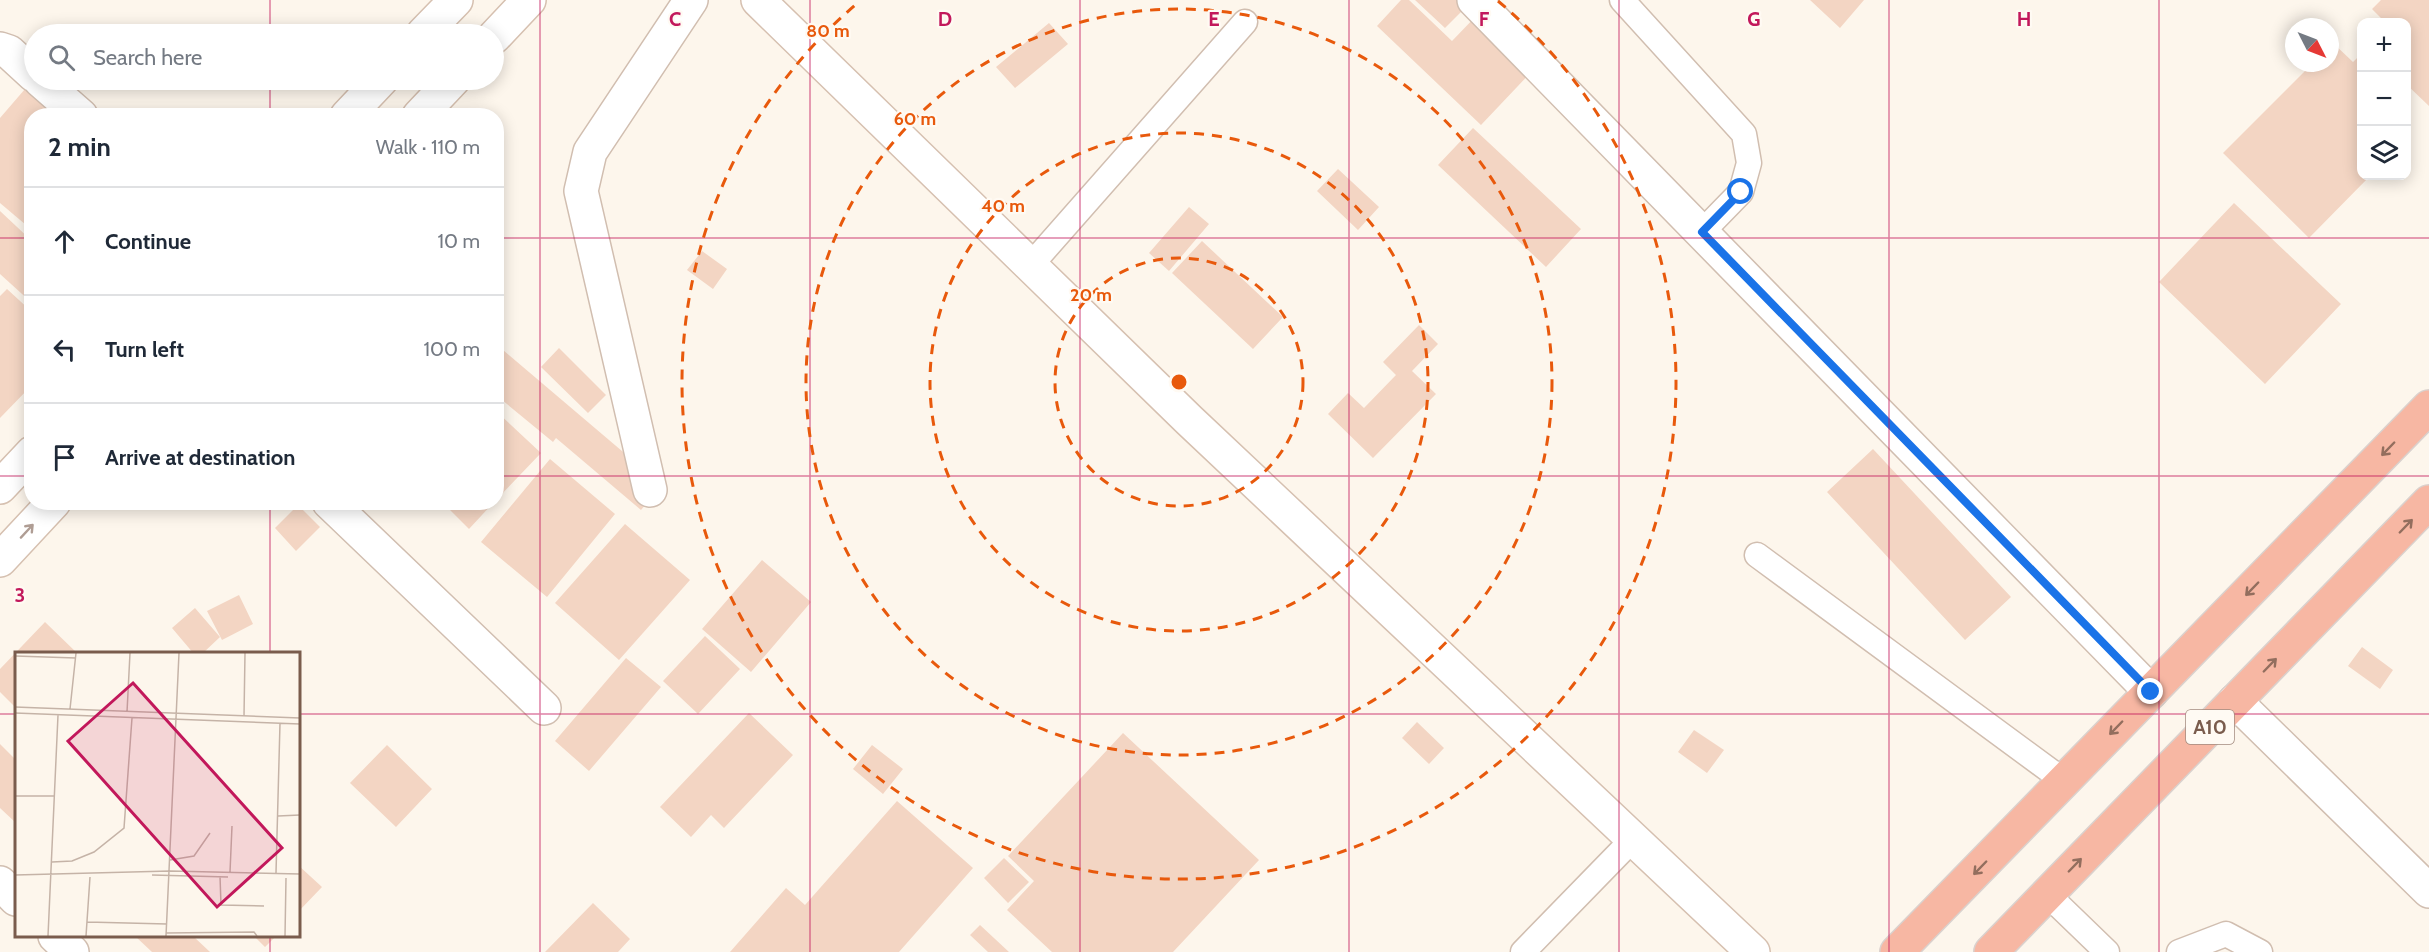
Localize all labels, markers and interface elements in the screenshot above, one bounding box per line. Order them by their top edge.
text: C [669,7,681,31]
text: D [938,7,952,31]
text: E [1208,7,1220,31]
text: F [1479,7,1490,31]
text: G [1747,7,1761,31]
text: H [2017,7,2031,31]
north arrow [2285,18,2339,72]
map controls [2357,18,2411,180]
button: + [2357,18,2411,72]
text: 80 m [806,20,850,42]
search box [24,24,504,90]
icon: search [45,41,78,74]
text: Search here [93,44,202,71]
button: − [2357,72,2411,126]
text: 60 m [894,108,936,130]
button: layers [2357,126,2411,180]
text: 2 min [48,131,111,163]
text: Walk · 110 m [376,135,480,159]
route start [1727,178,1753,204]
text: 40 m [981,195,1025,217]
icon: ahead [48,225,81,258]
text: Continue [105,228,191,255]
text: 10 m [437,229,480,253]
text: 20 m [1070,284,1112,306]
icon: left [48,333,81,366]
text: Turn left [105,336,184,363]
text: 100 m [424,337,480,361]
centre of rings [1169,372,1189,392]
icon: arrive [48,441,81,474]
one-way arrow [2381,442,2395,457]
text: Arrive at destination [105,444,295,471]
one-way arrow [2399,518,2413,533]
one-way arrow [20,524,34,539]
one-way arrow [2245,581,2259,596]
text: 3 [15,583,25,607]
inset map [15,652,300,937]
one-way arrow [2263,658,2278,673]
route end [2137,678,2163,704]
road number: A10 [2186,710,2234,744]
one-way arrow [2109,721,2123,736]
one-way arrow [2068,857,2083,872]
one-way arrow [1972,860,1987,875]

